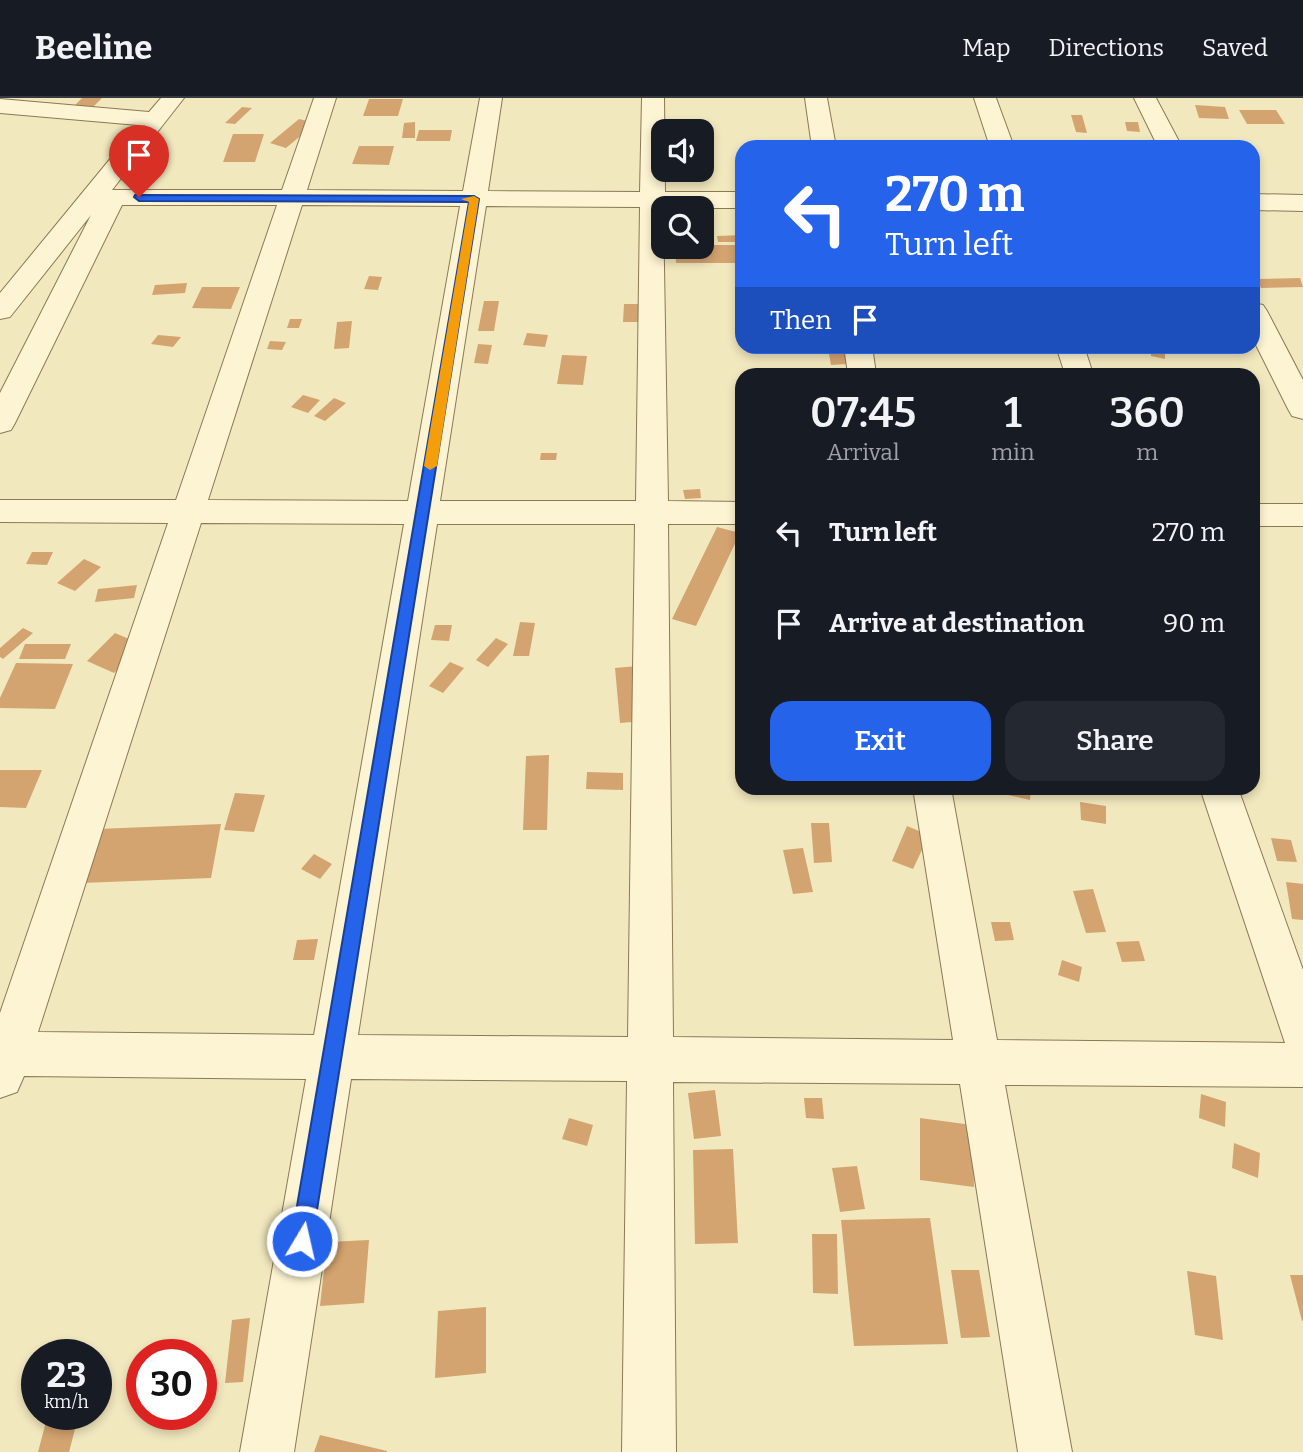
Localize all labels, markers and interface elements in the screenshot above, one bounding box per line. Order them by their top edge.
text: Beeline [35,28,152,68]
text: Map [962,34,1011,62]
text: Directions [1049,34,1164,62]
text: Saved [1202,34,1268,62]
map controls [651,119,714,259]
button: sound [651,119,714,182]
pin [109,125,169,197]
icon: arrive [120,136,158,174]
text: 270 m [885,165,1025,224]
icon: left [770,168,861,259]
button: search [651,196,714,259]
text: Turn left [885,225,1013,263]
icon: arrive [846,301,884,339]
text: Then [770,305,832,336]
text: 07:45 [810,388,916,438]
text: 1 [1004,388,1022,438]
text: 360 [1109,388,1185,438]
text: Arrival [827,438,900,466]
text: min [991,438,1035,466]
text: m [1136,438,1158,466]
icon: left [770,514,808,552]
text: Turn left [829,517,937,548]
text: 270 m [1152,517,1225,548]
icon: arrive [770,605,808,643]
text: Arrive at destination [829,608,1084,639]
text: 90 m [1163,608,1225,639]
button: Exit [770,701,991,781]
button: Share [1005,701,1225,781]
position arrow [265,1204,339,1278]
speed limit sign: 30 [126,1339,217,1430]
text: 23 [47,1354,86,1396]
text: km/h [44,1391,89,1413]

